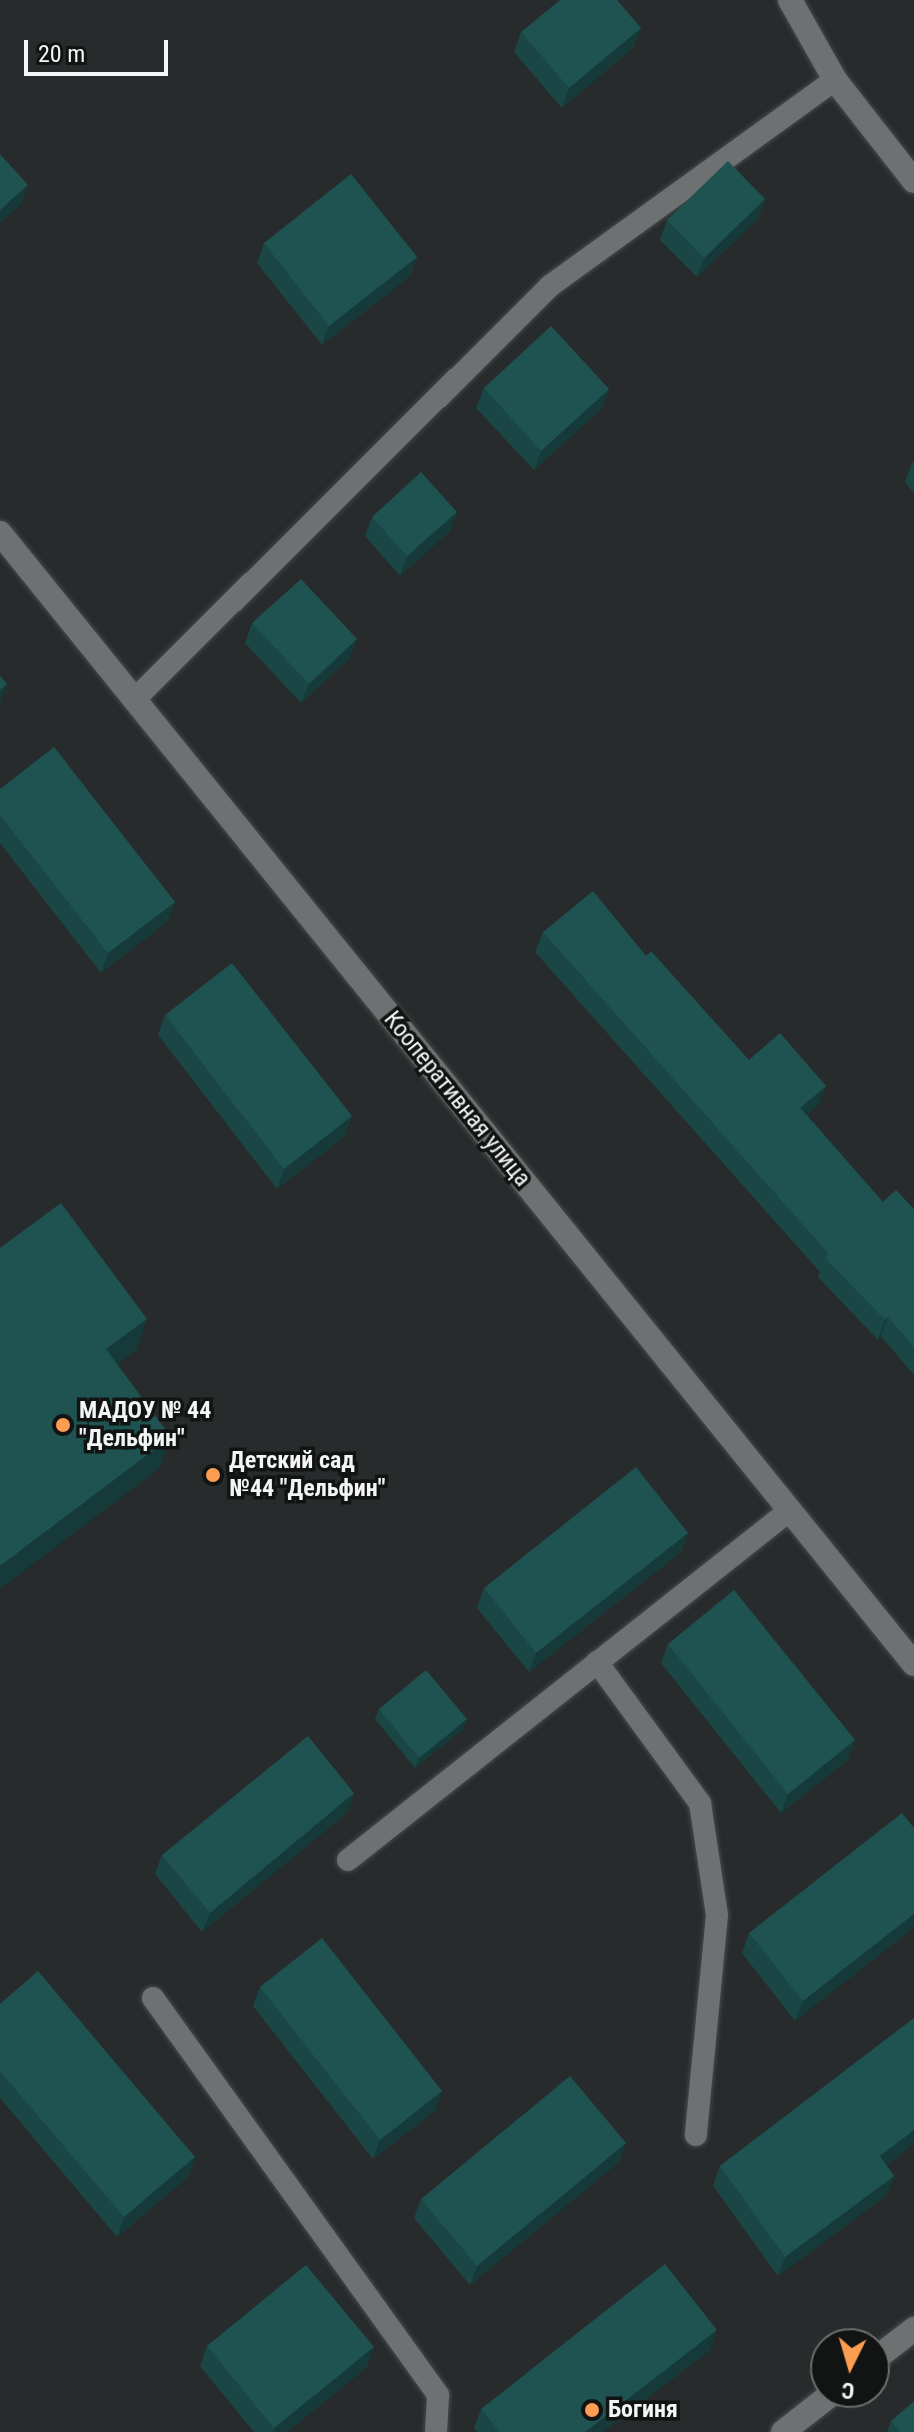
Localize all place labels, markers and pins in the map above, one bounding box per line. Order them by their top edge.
place label: МАДОУ № 44 "Дельфин" [79,1397,211,1453]
marker: МАДОУ № 44 "Дельфин" [54,1416,72,1434]
place label: Детский сад №44 "Дельфин" [229,1447,385,1503]
marker: Детский сад №44 "Дельфин" [204,1466,222,1484]
place label: Богиня [608,2396,678,2424]
marker: Богиня [583,2401,601,2419]

